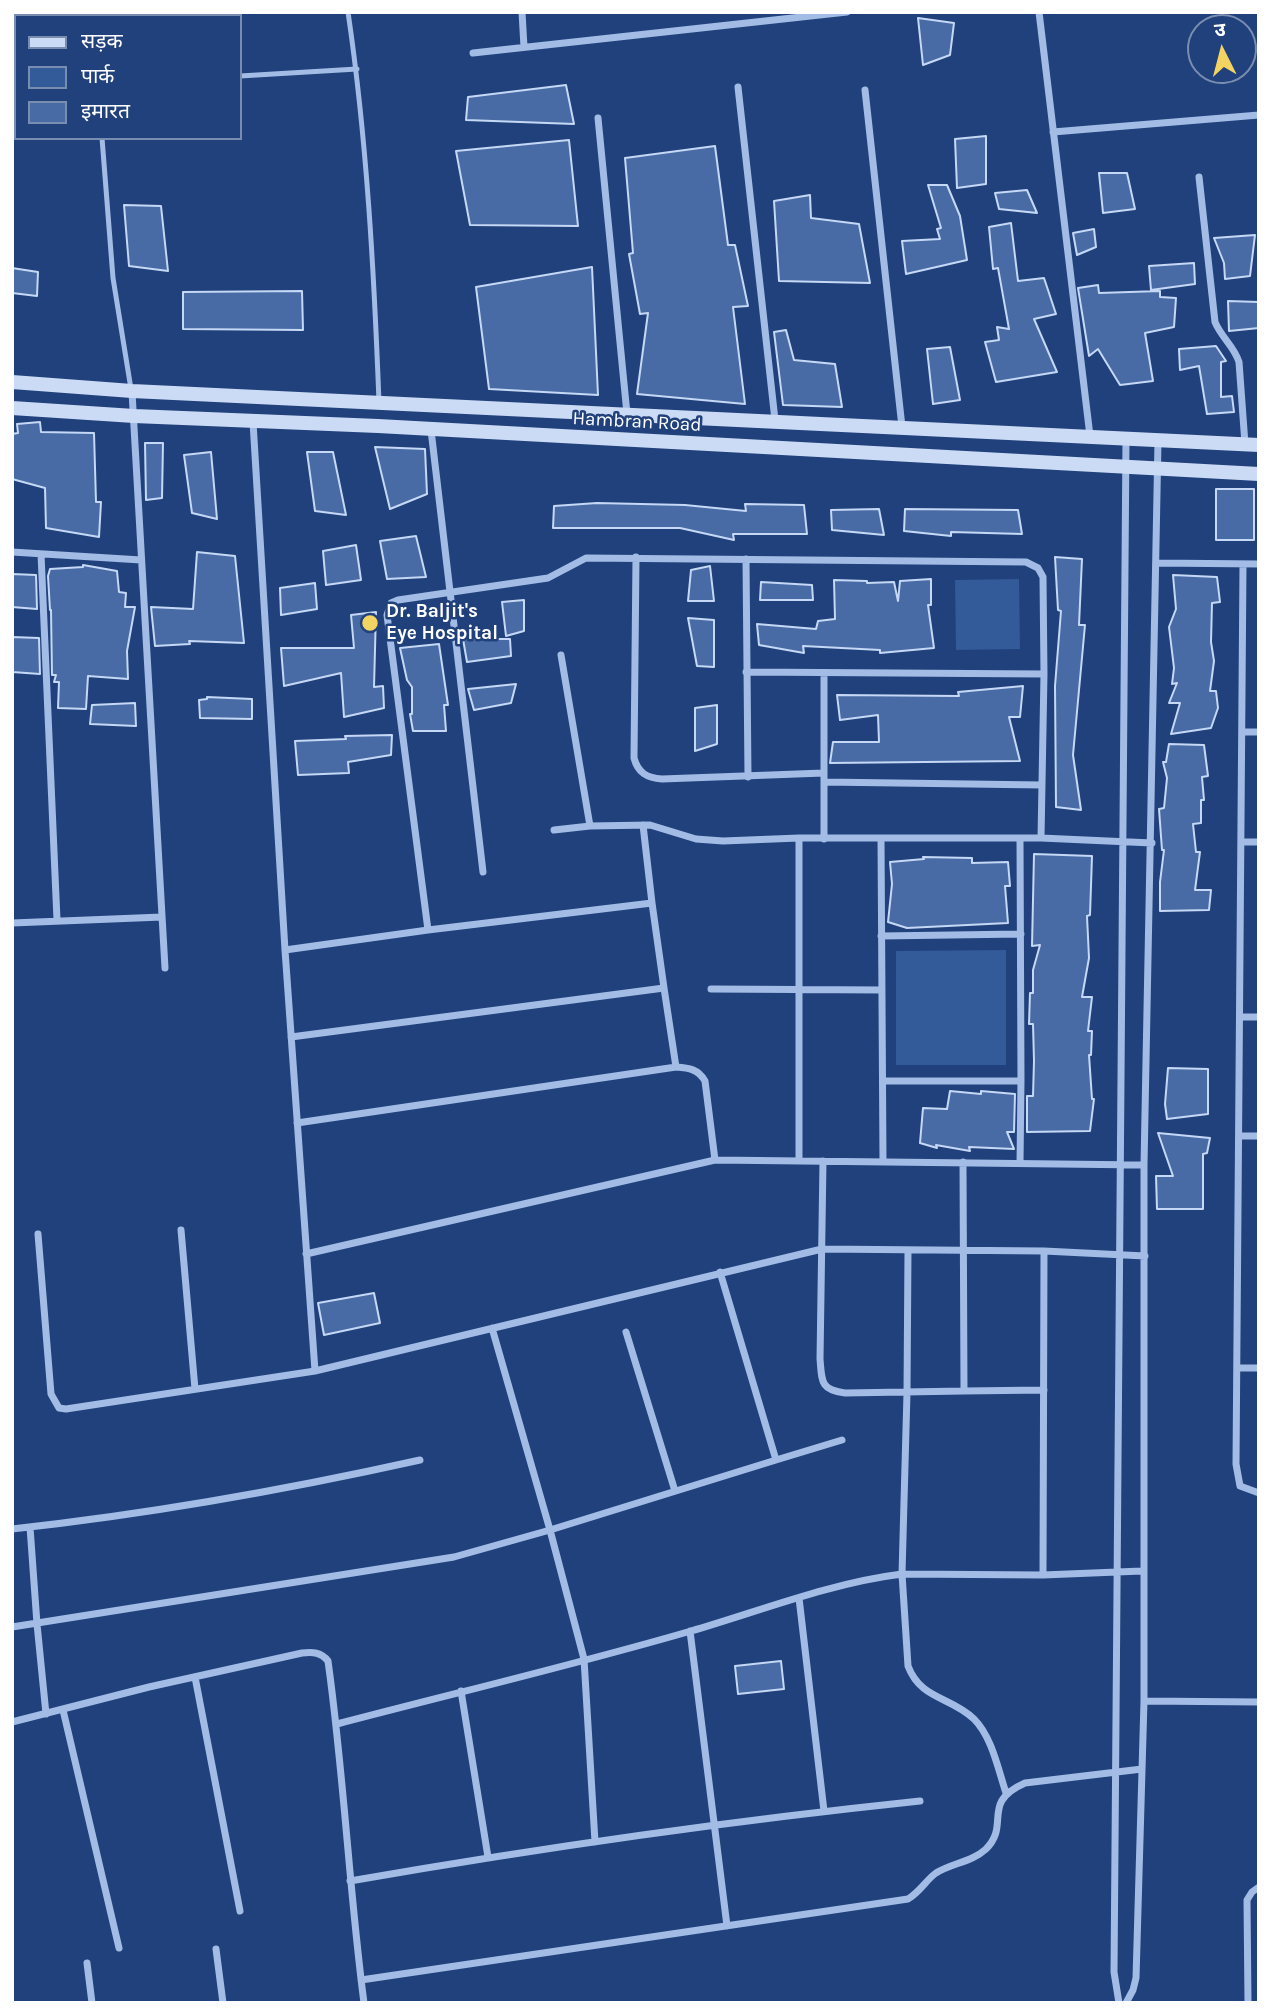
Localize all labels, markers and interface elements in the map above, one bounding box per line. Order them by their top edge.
legend [14,14,242,140]
north arrow [1187,14,1257,84]
text: उ [1213,19,1227,42]
text: सड़क [81,29,123,53]
text: पार्क [81,64,115,88]
text: इमारत [81,99,130,123]
street label: Hambran Road [572,407,702,437]
place label: Dr. Baljit's Eye Hospital [386,601,498,645]
marker: Dr. Baljit's Eye Hospital [360,613,380,633]

